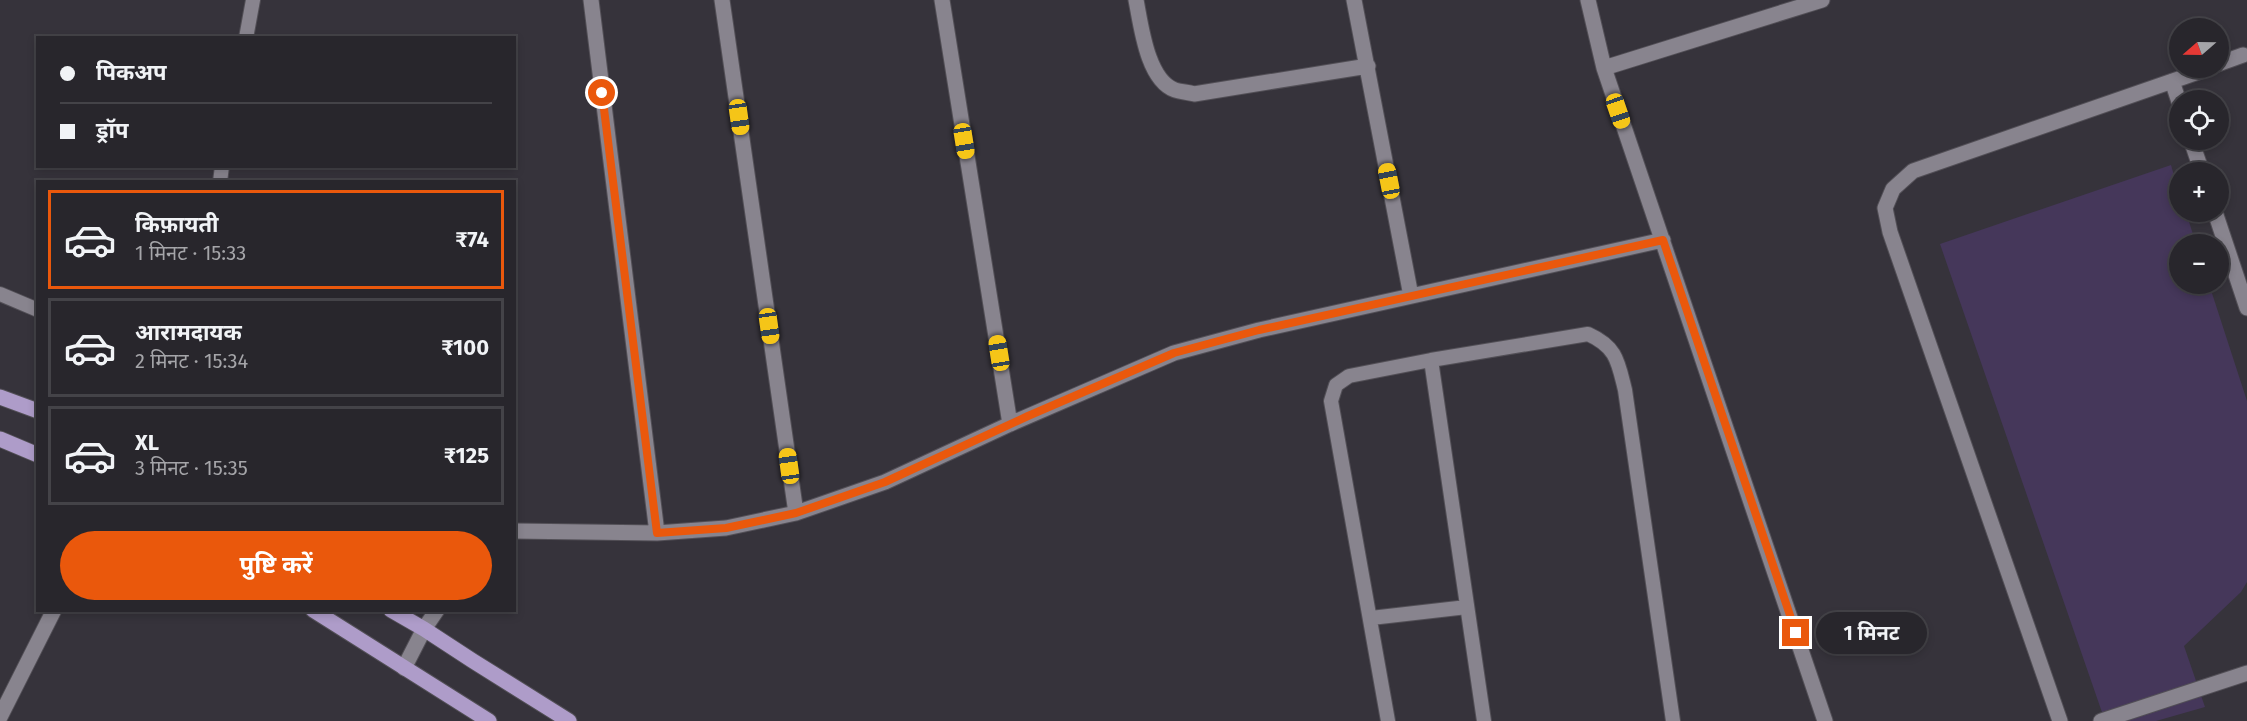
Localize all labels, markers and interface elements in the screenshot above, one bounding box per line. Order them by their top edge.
north arrow [2169,18,2229,78]
map controls [2169,18,2229,294]
text: पिकअप [96,59,167,86]
route start [588,79,615,106]
button: locate [2169,90,2229,150]
car [1604,91,1632,131]
car [728,98,750,136]
text: ड्रॉप [96,117,129,144]
car [952,122,976,160]
car [1377,162,1401,200]
button: + [2169,162,2229,222]
text: किफ़ायती [135,211,219,238]
icon: car [63,213,117,267]
text: ₹74 [455,226,489,253]
button: − [2169,234,2229,294]
text: 1 मिनट · 15:33 [135,241,246,265]
car [758,307,780,345]
text: आरामदायक [135,319,242,346]
icon: car [63,321,117,375]
text: ₹100 [441,334,489,361]
car [987,334,1011,372]
text: 2 मिनट · 15:34 [135,349,248,373]
icon: car [63,429,117,483]
text: XL [135,429,159,456]
text: ₹125 [444,442,489,469]
car [778,447,800,485]
text: 3 मिनट · 15:35 [135,456,248,480]
button: पुष्टि करें [60,531,492,600]
callout: 1 मिनट [1817,612,1928,654]
route end [1782,619,1809,646]
text: 1 मिनट [1844,621,1900,645]

